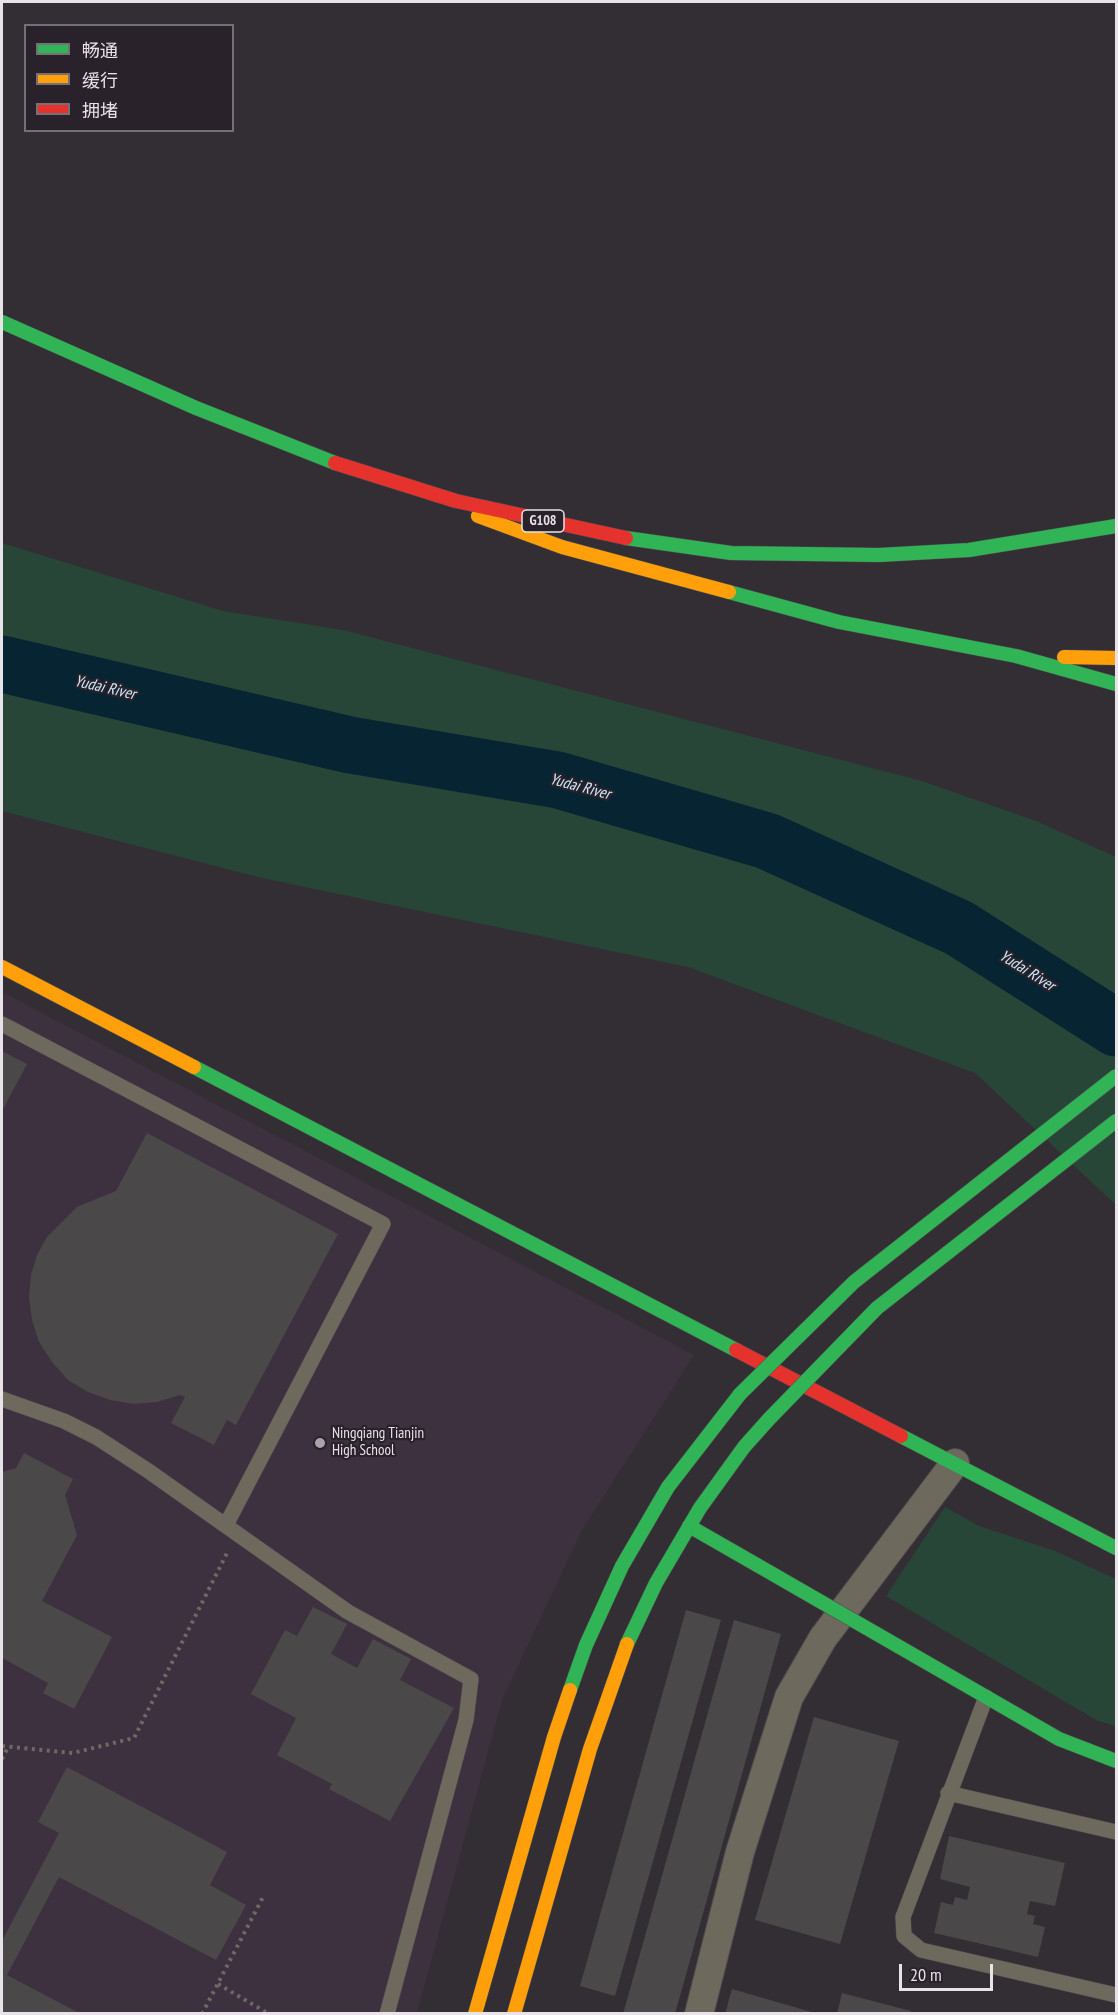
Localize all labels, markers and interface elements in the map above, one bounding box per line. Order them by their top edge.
legend [24,24,234,132]
text: 畅通 [82,39,118,62]
text: 缓行 [82,69,118,92]
text: 拥堵 [82,99,118,122]
road number: G108 [522,510,564,532]
water label: Yudai River [73,672,137,704]
water label: Yudai River [548,770,612,804]
water label: Yudai River [996,946,1058,996]
place label: Ningqiang Tianjin High School [332,1425,424,1460]
marker: Ningqiang Tianjin High School [313,1436,327,1450]
scale bar [902,1952,996,1990]
text: 20 m [910,1963,942,1986]

